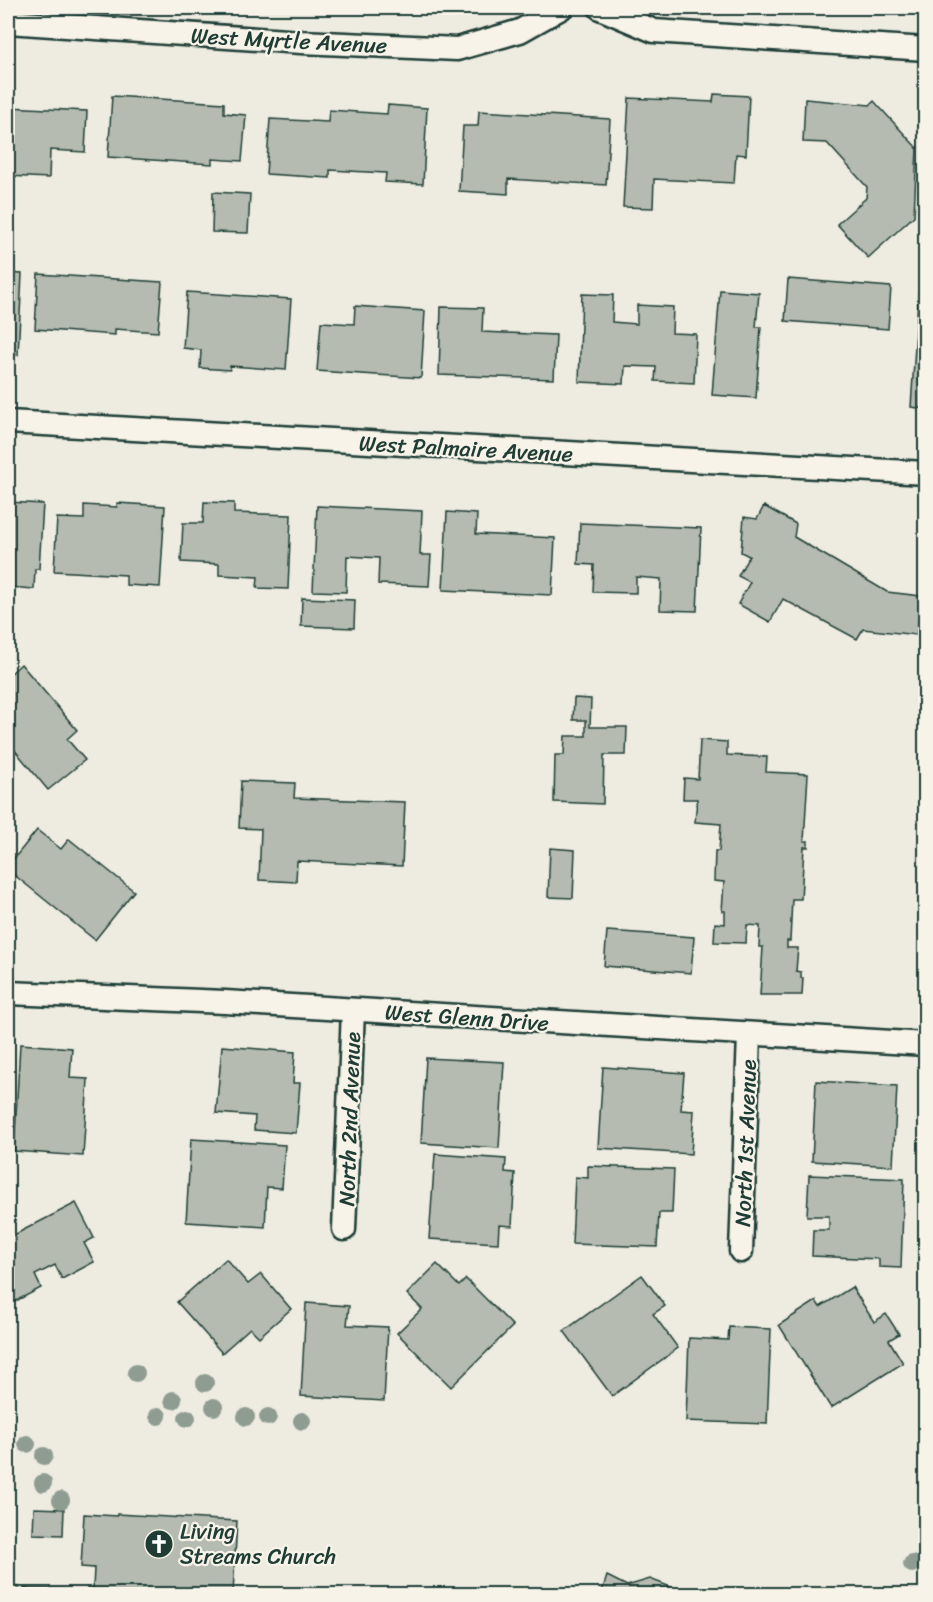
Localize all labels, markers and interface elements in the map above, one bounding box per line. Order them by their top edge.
street label: West Myrtle Avenue [190,16,388,65]
street label: West Palmaire Avenue [358,423,574,474]
street label: West Glenn Drive [384,992,550,1043]
street label: North 2nd Avenue [327,1031,372,1207]
street label: North 1st Avenue [723,1058,768,1227]
place label: Living Streams Church [180,1512,336,1576]
church icon: Living Streams Church [143,1528,175,1560]

